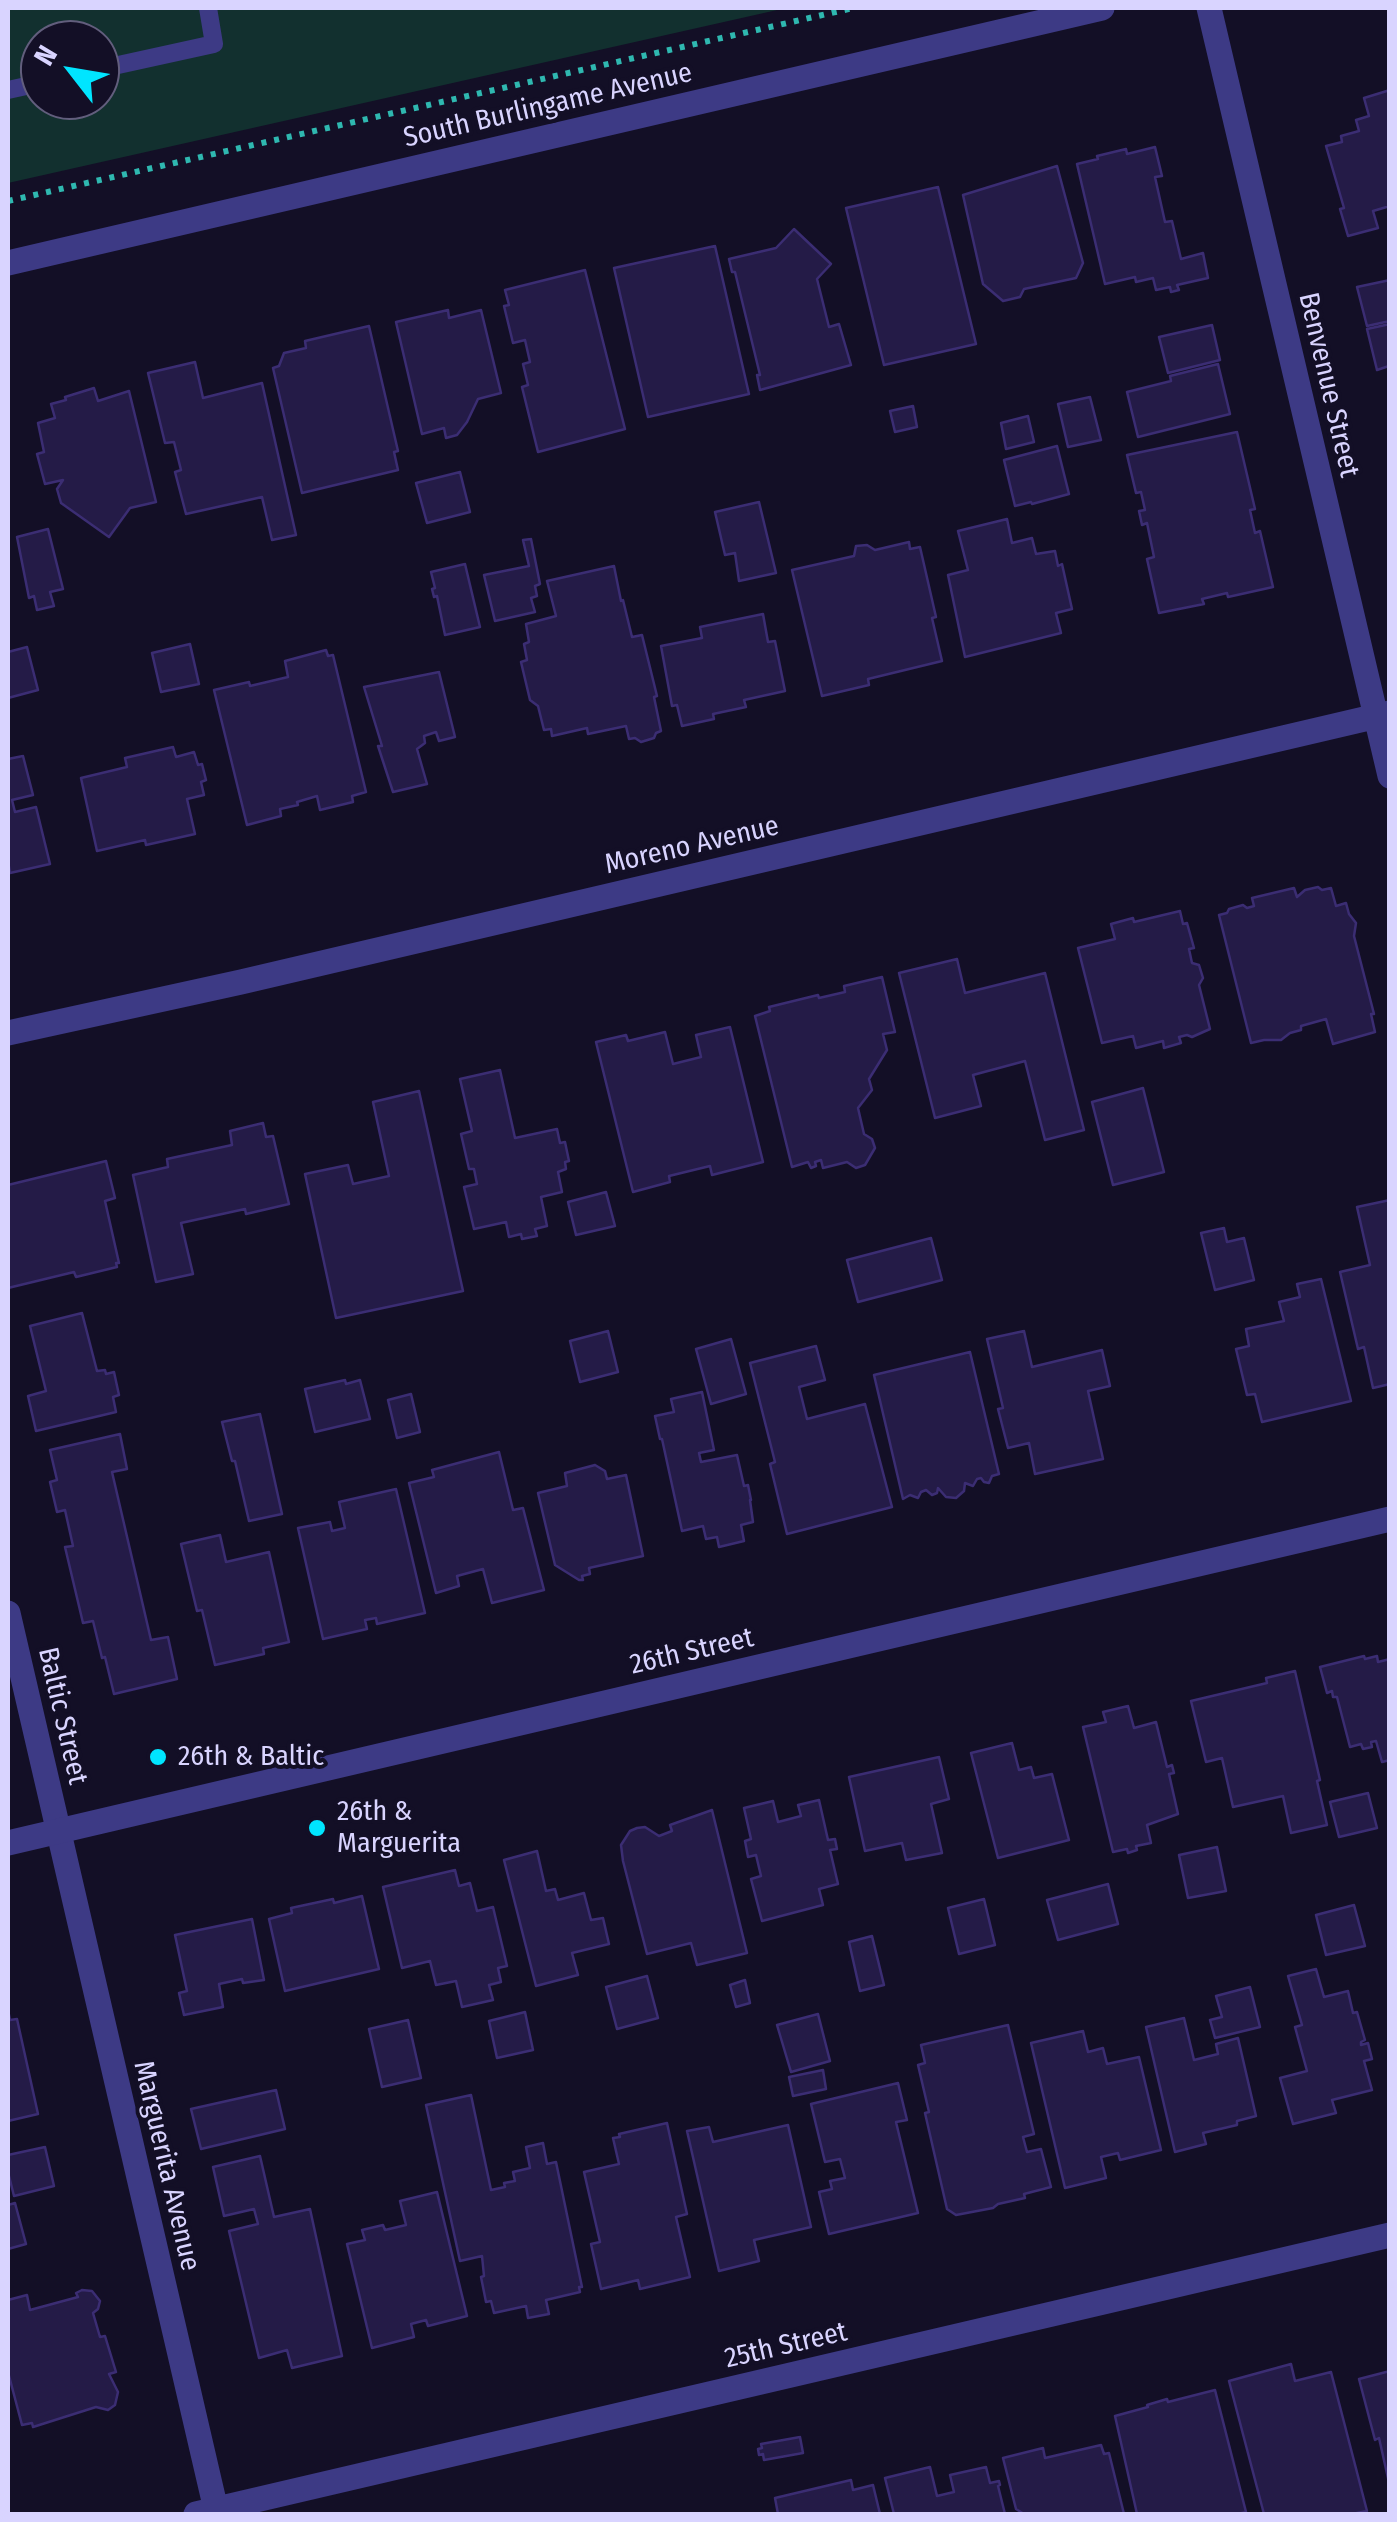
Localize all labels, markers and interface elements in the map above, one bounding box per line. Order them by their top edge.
north arrow [20,20,120,120]
text: N [27,40,64,71]
street label: South Burlingame Avenue [400,56,696,156]
street label: Benvenue Street [1290,289,1366,481]
street label: Moreno Avenue [602,810,782,882]
street label: 26th Street [627,1622,757,1682]
street label: Baltic Street [30,1644,94,1788]
place label: 26th & Baltic [178,1740,324,1774]
marker: 26th & Baltic [147,1746,169,1768]
place label: 26th & Marguerita [337,1795,461,1861]
marker: 26th & Marguerita [306,1817,328,1839]
street label: Marguerita Avenue [125,2058,207,2274]
street label: 25th Street [722,2316,850,2376]

